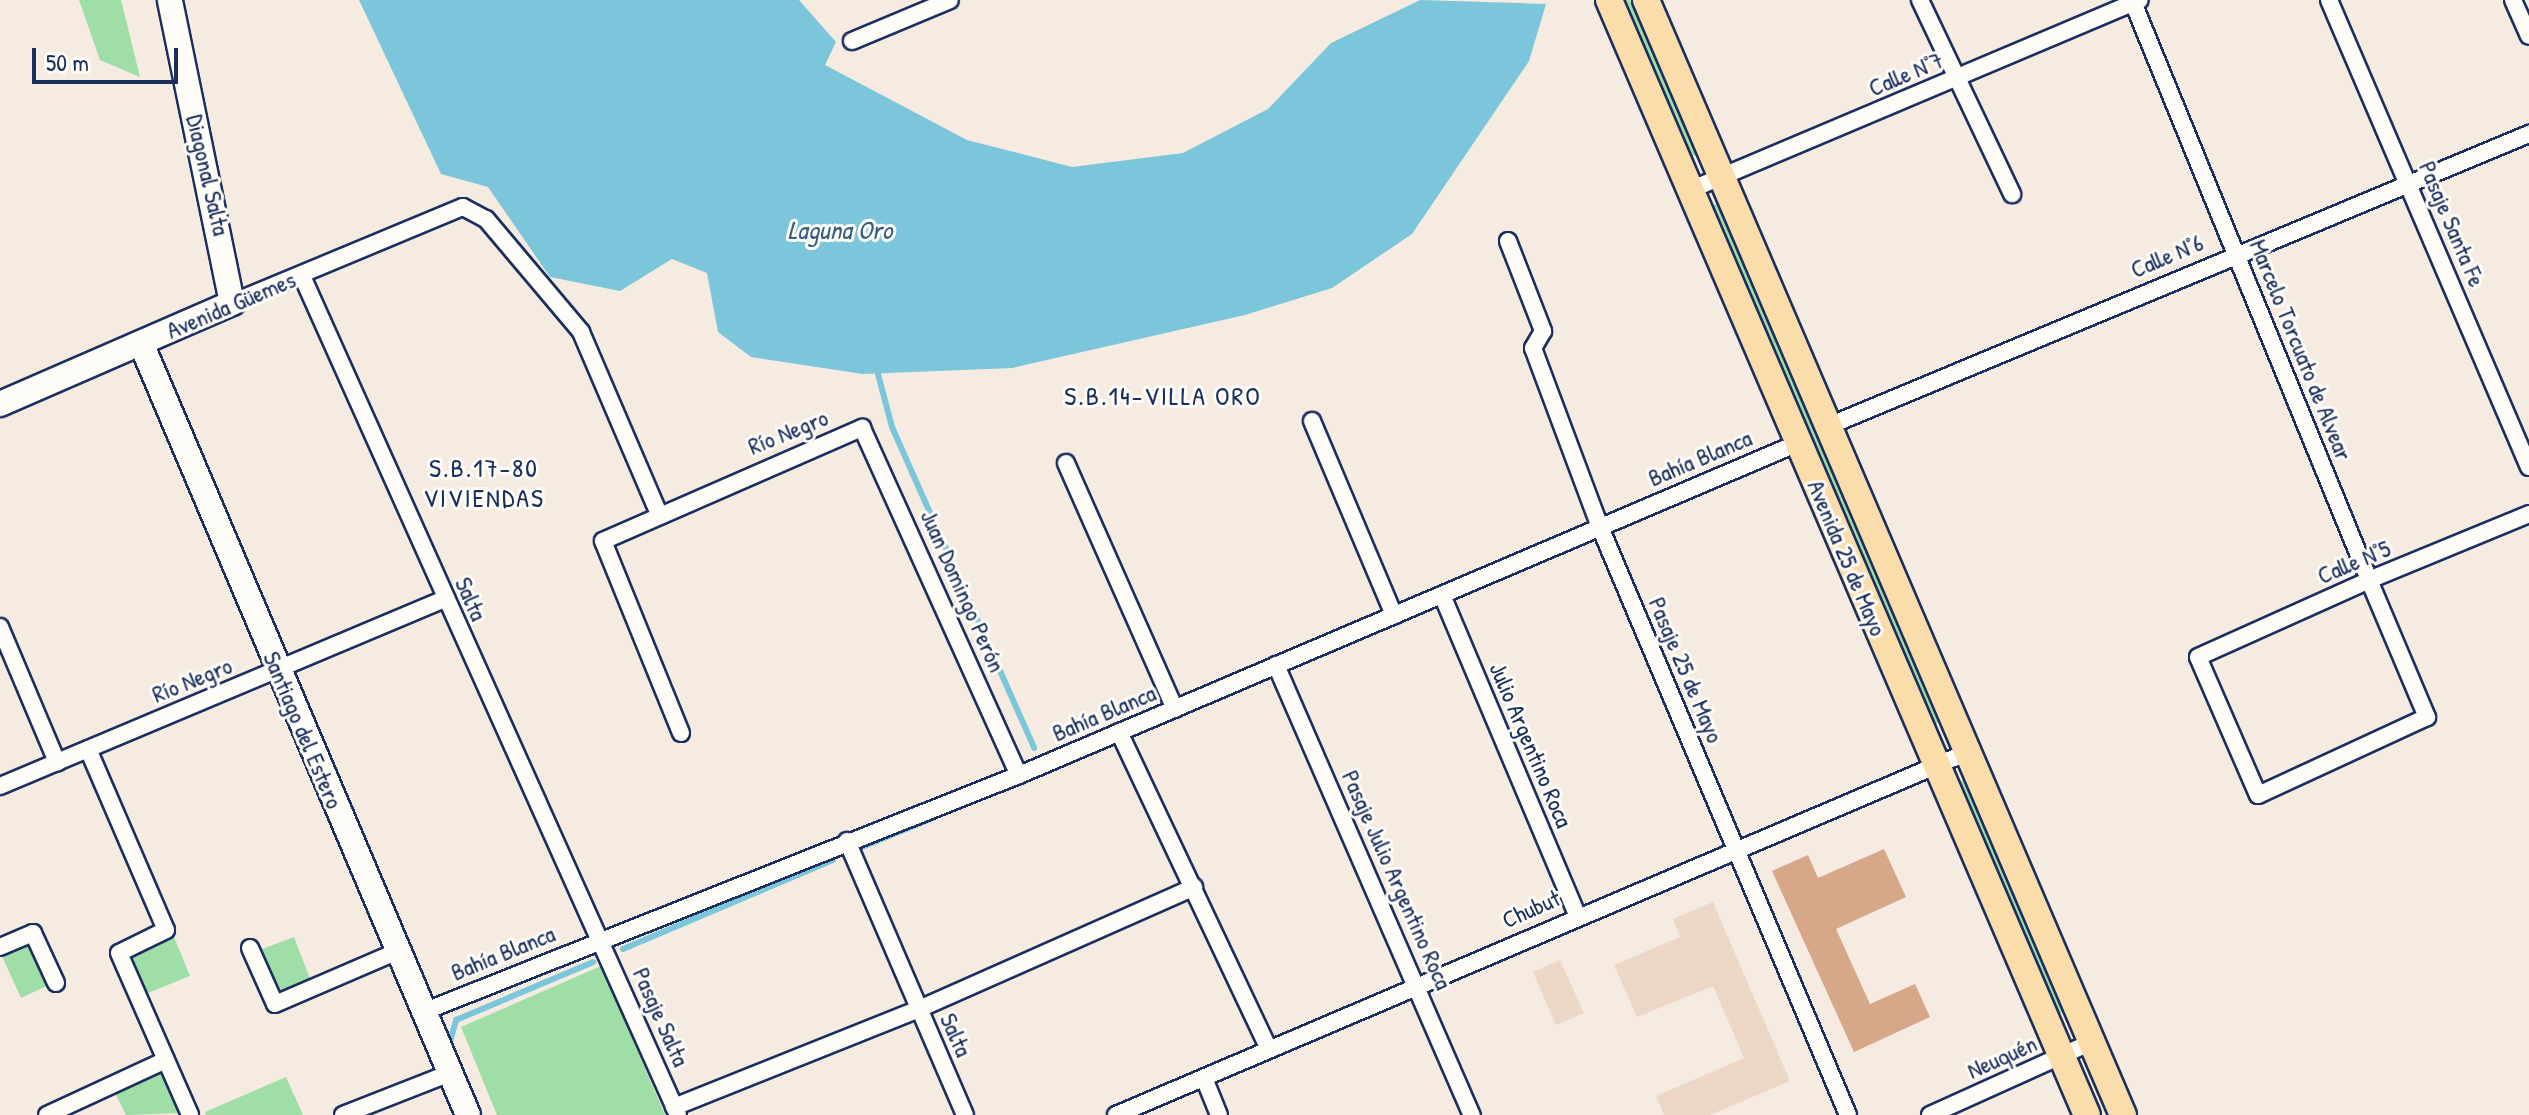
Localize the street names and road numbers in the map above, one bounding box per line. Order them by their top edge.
street label: Calle N°7 [1864,45,1948,103]
street label: Diagonal Salta [180,112,236,238]
street label: Pasaje Santa Fe [2413,157,2491,291]
street label: Calle N°6 [2126,228,2208,284]
street label: Marcelo Torcuato de Alvear [2244,235,2358,465]
street label: Avenida Güemes [162,265,300,345]
street label: Río Negro [744,403,832,461]
street label: Bahía Blanca [1644,423,1756,493]
street label: Avenida 25 de Mayo [1801,476,1893,640]
street label: Juan Domingo Perón [914,505,1012,677]
street label: Calle N°5 [2313,534,2395,590]
street label: Salta [449,573,493,625]
street label: Pasaje 25 de Mayo [1642,593,1730,747]
street label: Santiago del Estero [257,647,349,813]
street label: Río Negro [148,651,236,709]
street label: Julio Argentino Roca [1483,658,1579,832]
street label: Bahía Blanca [1048,678,1160,748]
street label: Pasaje Julio Argentino Roca [1336,766,1458,994]
street label: Chubut [1497,884,1565,934]
street label: Bahía Blanca [447,919,559,987]
street label: Pasaje Salta [627,963,695,1071]
street label: Salta [934,1009,978,1061]
street label: Neuquén [1963,1029,2041,1085]

